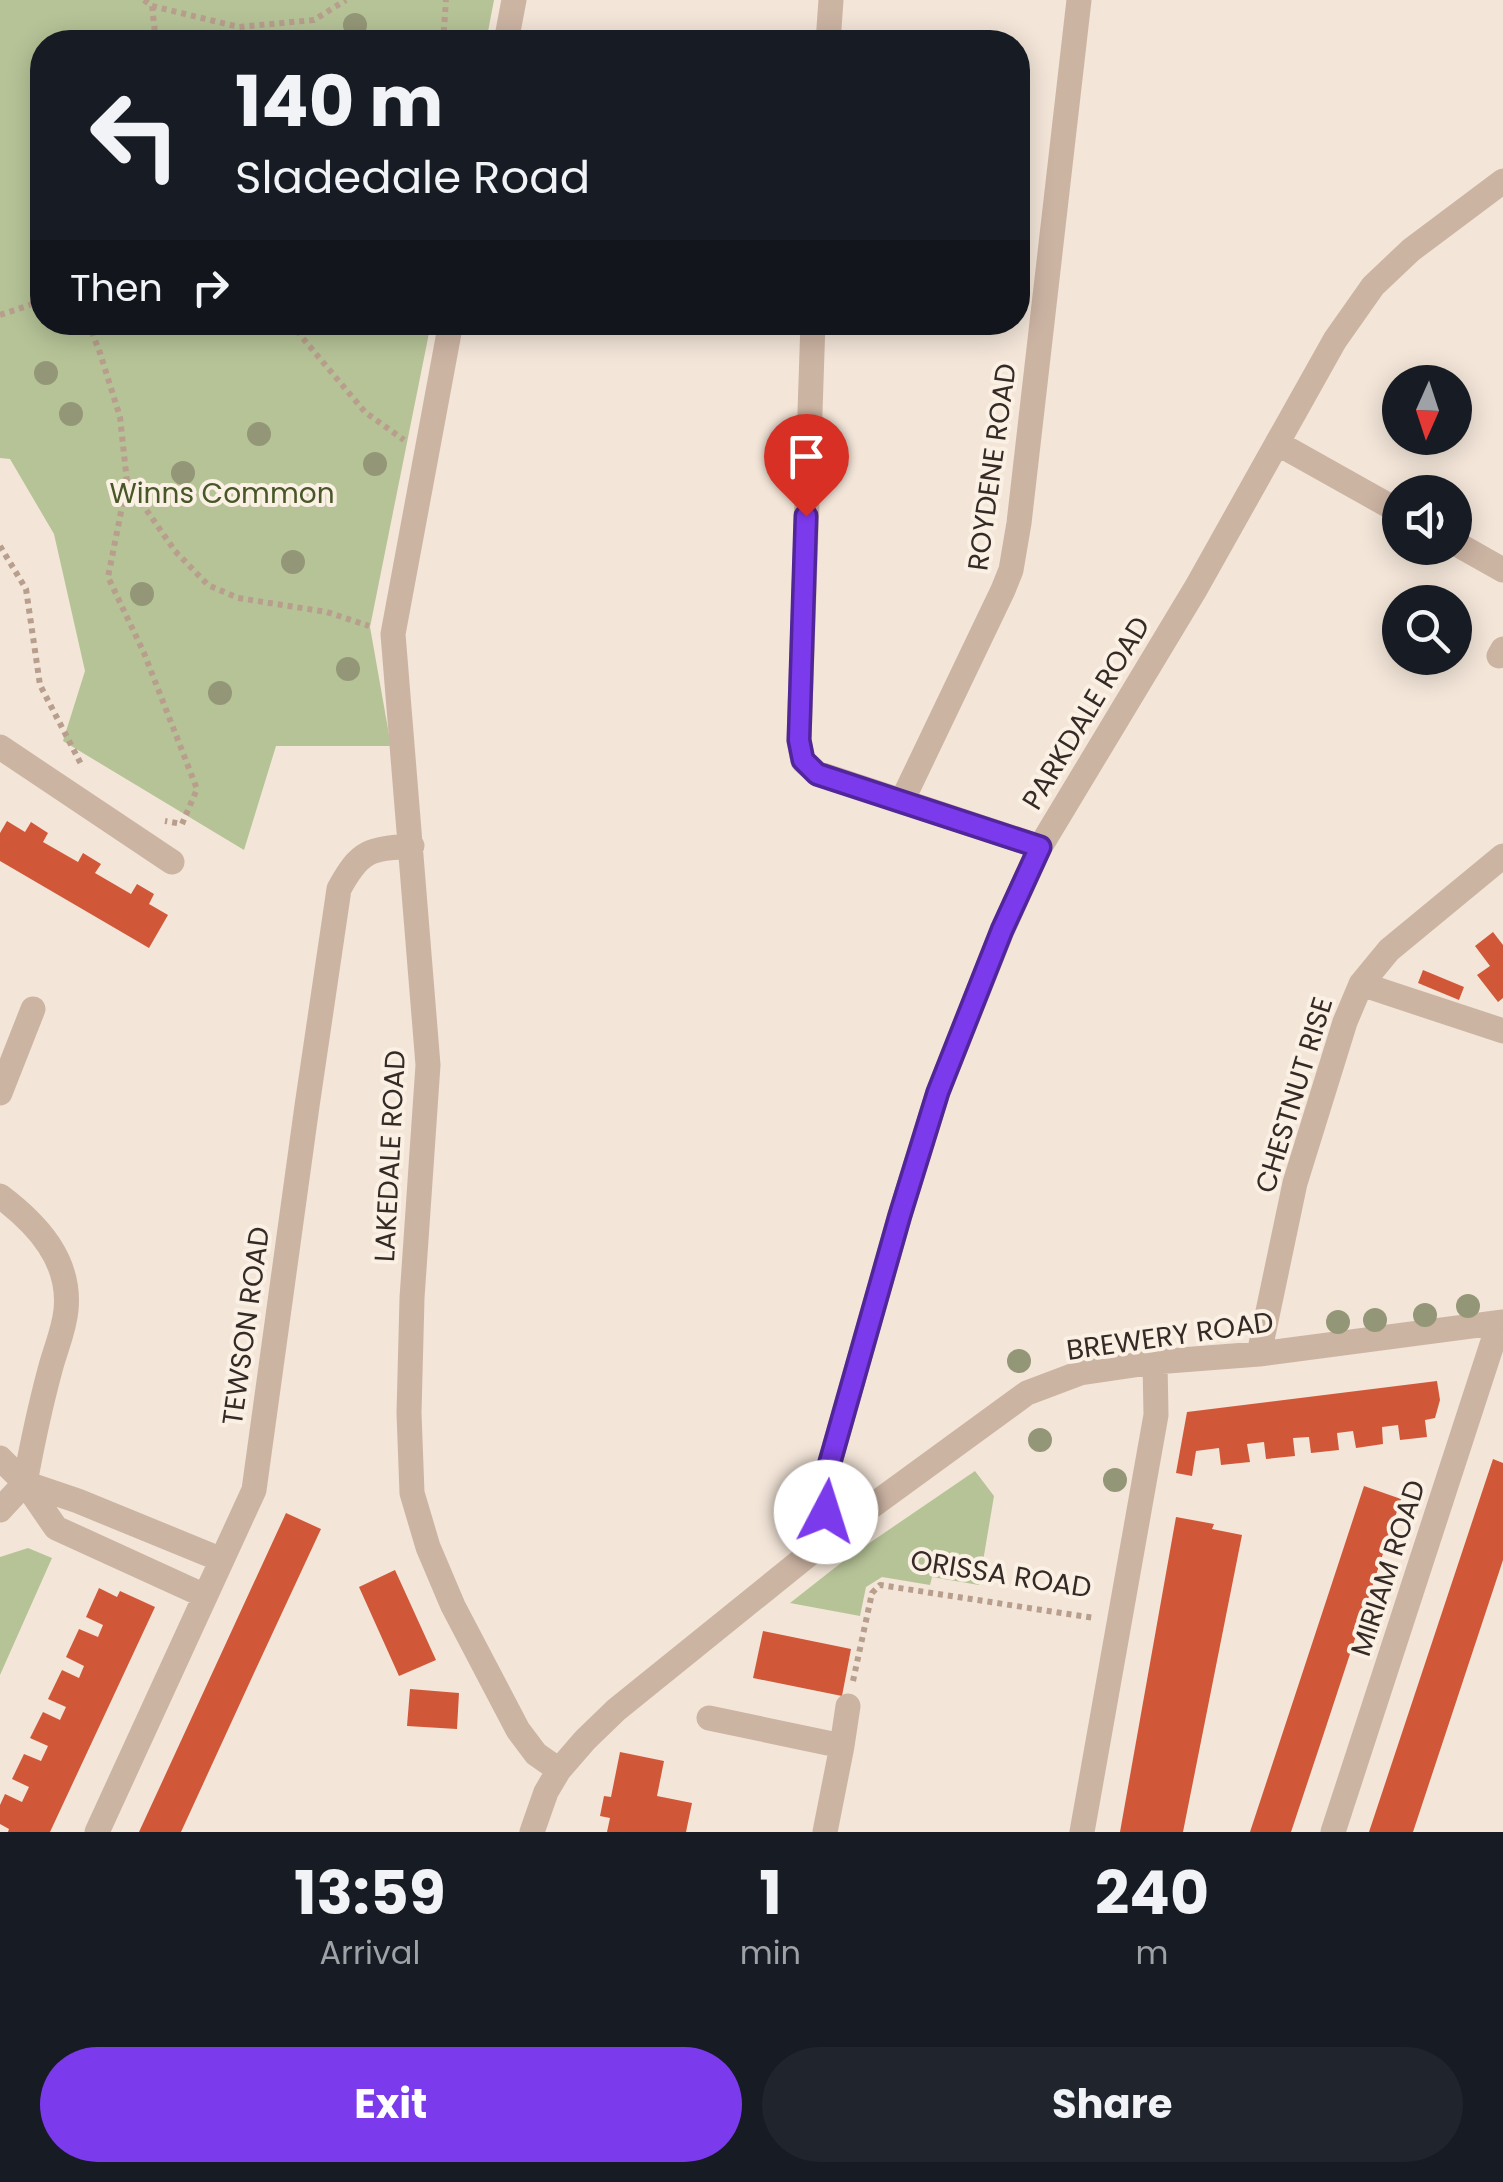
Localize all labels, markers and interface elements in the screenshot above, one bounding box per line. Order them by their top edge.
text: 140 m [235,52,443,151]
icon: left [70,70,200,200]
text: Sladedale Road [235,146,590,209]
icon: right [183,260,238,315]
text: Then [70,261,163,314]
street label: ROYDENE ROAD [958,361,1026,573]
north arrow [1382,365,1472,455]
map controls [1382,365,1472,675]
pin [764,414,849,517]
icon: arrive [779,429,834,484]
park label: Winns Common [109,474,335,513]
button: sound [1382,475,1472,565]
button: search [1382,585,1472,675]
street label: PARKDALE ROAD [1013,609,1159,817]
street label: CHESTNUT RISE [1246,992,1342,1198]
street label: LAKEDALE ROAD [365,1049,415,1263]
street label: TEWSON ROAD [213,1224,279,1428]
street label: BREWERY ROAD [1064,1302,1276,1370]
position arrow [774,1460,878,1564]
street label: MIRIAM ROAD [1341,1475,1435,1661]
street label: ORISSA ROAD [908,1540,1094,1608]
text: 13:59 [294,1851,446,1935]
text: 1 [759,1851,782,1935]
text: 240 [1095,1851,1209,1935]
text: Arrival [319,1930,420,1975]
text: min [740,1930,801,1975]
text: m [1136,1930,1169,1975]
button: Exit [40,2047,742,2162]
button: Share [762,2047,1463,2162]

